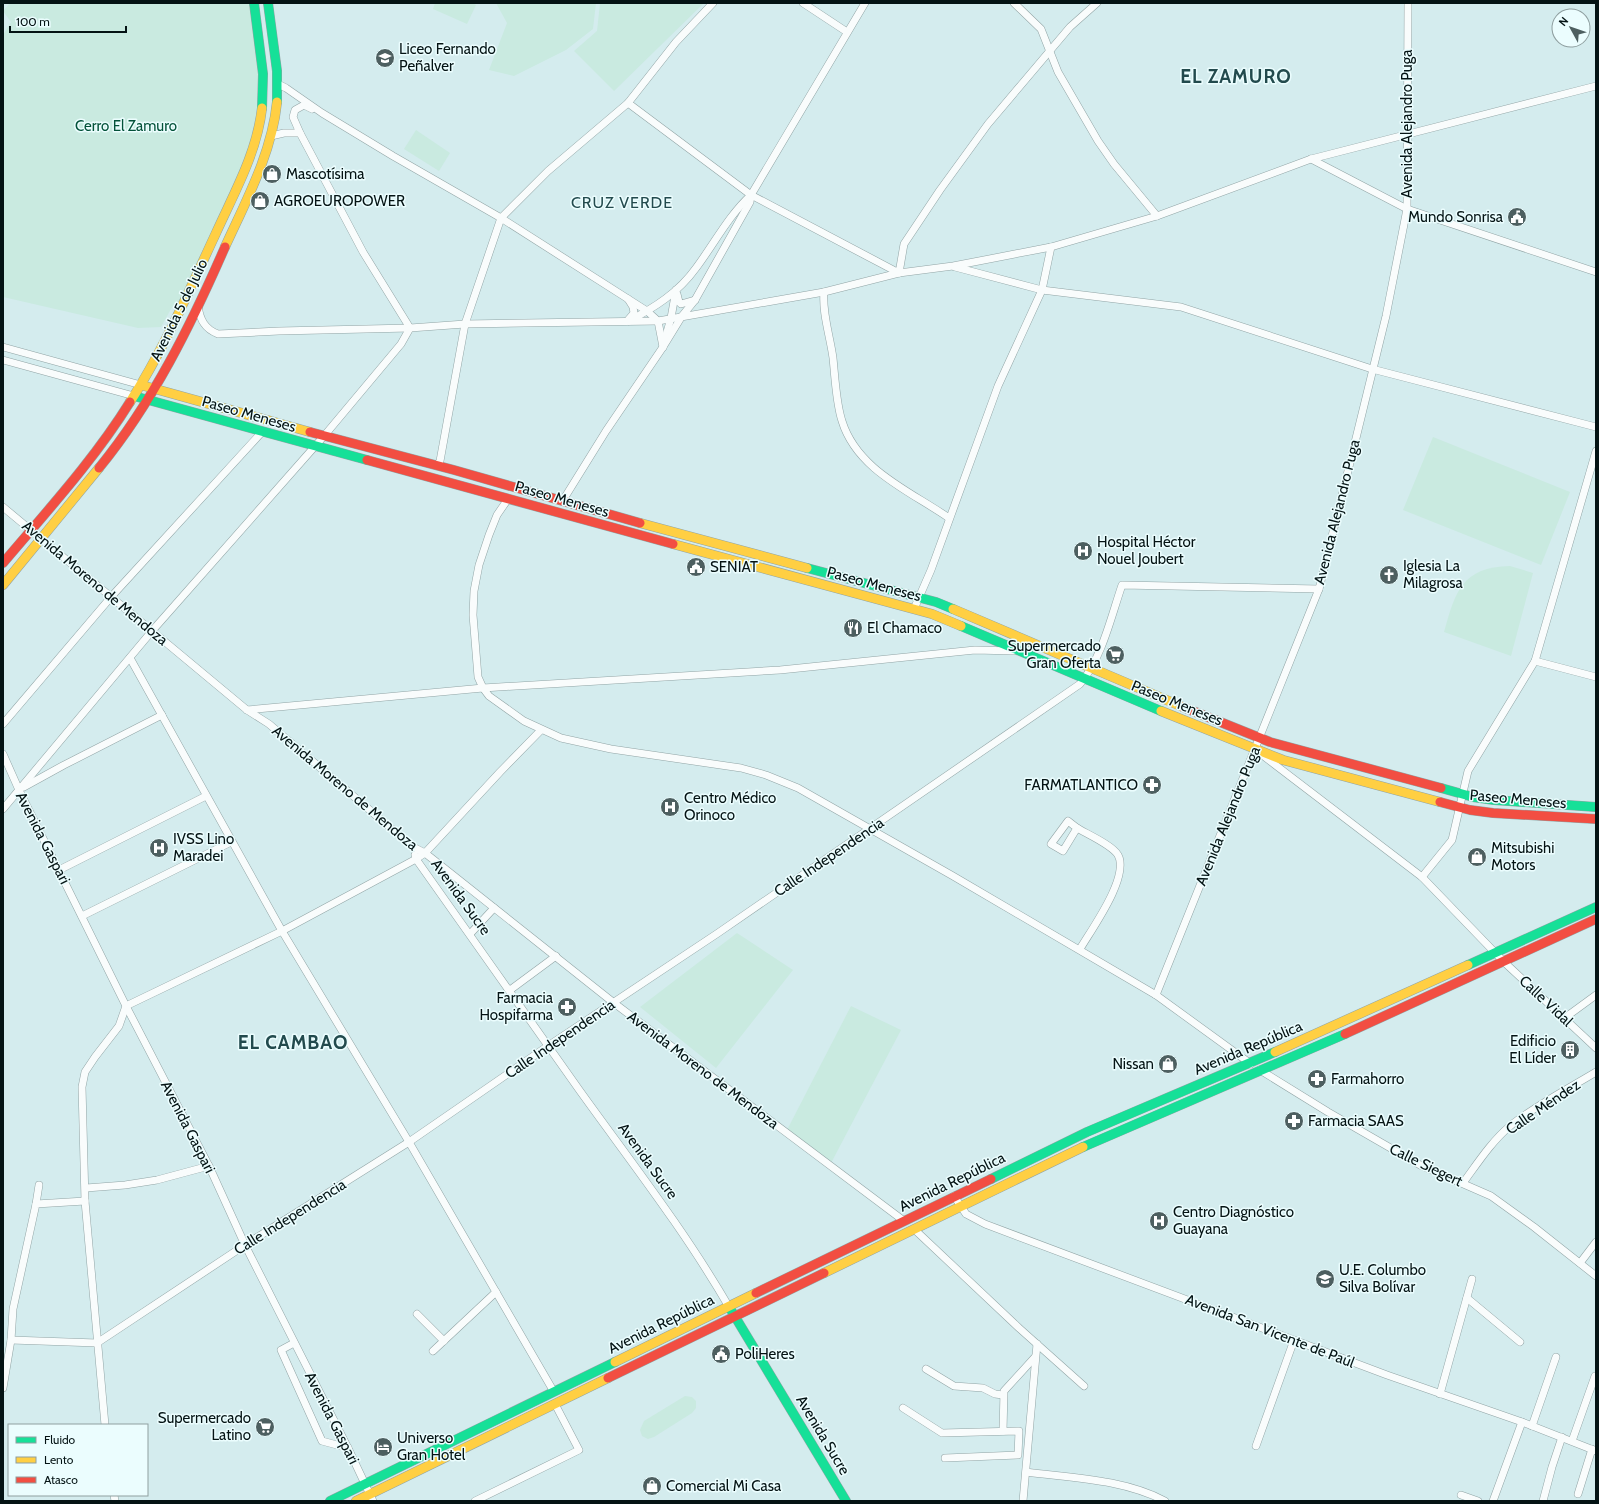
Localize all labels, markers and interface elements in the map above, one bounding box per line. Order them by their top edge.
scale bar [10,8,126,34]
north arrow [1551,8,1591,48]
text: 100 m [16,14,50,29]
text: N [1555,14,1571,29]
place label: Liceo Fernando Peñalver [399,40,496,75]
school or university icon: Liceo Fernando Peñalver [374,47,396,69]
street label: Avenida Alejandro Puga [1398,49,1416,198]
district label: EL ZAMURO [1180,65,1292,88]
park label: Cerro El Zamuro [75,117,177,135]
shop icon: Mascotísima [261,163,283,185]
place label: Mascotísima [286,165,365,183]
shop icon: AGROEUROPOWER [249,190,271,212]
place label: AGROEUROPOWER [274,192,405,210]
district label: CRUZ VERDE [571,193,673,212]
public building icon: Mundo Sonrisa [1506,206,1528,228]
place label: Mundo Sonrisa [1408,208,1504,226]
street label: Avenida 5 de Julio [146,256,212,364]
street label: Paseo Meneses [200,392,298,436]
street label: Avenida Alejandro Puga [1310,437,1364,586]
street label: Paseo Meneses [513,477,611,521]
street label: Avenida Moreno de Mendoza [18,517,172,650]
place label: Hospital Héctor Nouel Joubert [1097,533,1196,568]
hospital icon: Hospital Héctor Nouel Joubert [1072,540,1094,562]
public building icon: SENIAT [685,556,707,578]
place label: Iglesia La Milagrosa [1403,557,1463,592]
place label: SENIAT [710,558,758,576]
street label: Paseo Meneses [825,563,923,605]
church icon: Iglesia La Milagrosa [1378,564,1400,586]
restaurant icon: El Chamaco [842,617,864,639]
place label: El Chamaco [867,619,942,637]
place label: Supermercado Gran Oferta [1008,637,1102,672]
supermarket icon: Supermercado Gran Oferta [1104,644,1126,666]
street label: Paseo Meneses [1129,676,1225,730]
street label: Avenida Moreno de Mendoza [268,722,422,855]
street label: Avenida Alejandro Puga [1192,743,1264,888]
pharmacy icon: FARMATLANTICO [1141,774,1163,796]
place label: FARMATLANTICO [1024,776,1138,794]
street label: Paseo Meneses [1469,786,1567,812]
street label: Avenida Gaspari [12,789,74,887]
place label: Centro Médico Orinoco [684,789,776,824]
hospital icon: Centro Médico Orinoco [659,796,681,818]
street label: Calle Independencia [771,813,888,900]
place label: IVSS Lino Maradei [173,830,234,865]
hospital icon: IVSS Lino Maradei [148,837,170,859]
place label: Mitsubishi Motors [1491,839,1554,874]
shop icon: Mitsubishi Motors [1466,846,1488,868]
street label: Avenida Sucre [427,855,495,939]
street label: Calle Vidal [1516,972,1577,1031]
place label: Farmacia Hospifarma [479,989,554,1024]
street label: Calle Independencia [502,995,619,1082]
pharmacy icon: Farmacia Hospifarma [556,996,578,1018]
street label: Avenida Moreno de Mendoza [624,1007,783,1133]
street label: Avenida República [1191,1017,1306,1079]
district label: EL CAMBAO [238,1031,348,1054]
place label: Edificio El Líder [1509,1032,1556,1067]
building icon: Edificio El Líder [1559,1039,1581,1061]
shop icon: Nissan [1157,1053,1179,1075]
place label: Nissan [1112,1055,1154,1073]
pharmacy icon: Farmahorro [1306,1068,1328,1090]
place label: Farmahorro [1331,1070,1404,1088]
street label: Calle Méndez [1502,1076,1584,1138]
street label: Avenida Gaspari [157,1078,219,1176]
pharmacy icon: Farmacia SAAS [1283,1110,1305,1132]
place label: Farmacia SAAS [1308,1112,1404,1130]
street label: Avenida Sucre [614,1119,682,1203]
street label: Calle Siegert [1387,1140,1465,1190]
street label: Avenida República [896,1148,1009,1215]
street label: Calle Independencia [231,1175,350,1259]
place label: Centro Diagnóstico Guayana [1173,1203,1294,1238]
hospital icon: Centro Diagnóstico Guayana [1148,1210,1170,1232]
place label: U.E. Columbo Silva Bolívar [1339,1261,1426,1296]
school or university icon: U.E. Columbo Silva Bolívar [1314,1268,1336,1290]
street label: Avenida República [605,1290,718,1357]
street label: Avenida San Vicente de Paúl [1183,1290,1358,1372]
public building icon: PoliHeres [710,1343,732,1365]
place label: PoliHeres [735,1345,795,1363]
street label: Avenida Gaspari [301,1369,363,1467]
street label: Avenida Sucre [792,1392,854,1478]
place label: Supermercado Latino [158,1409,251,1444]
supermarket icon: Supermercado Latino [254,1416,276,1438]
legend [8,1424,148,1496]
place label: Universo Gran Hotel [397,1429,466,1464]
text: Fluido [44,1432,76,1447]
hotel icon: Universo Gran Hotel [372,1436,394,1458]
text: Lento [44,1452,74,1467]
text: Atasco [44,1472,78,1487]
shop icon: Comercial Mi Casa [641,1475,663,1497]
place label: Comercial Mi Casa [666,1477,782,1495]

